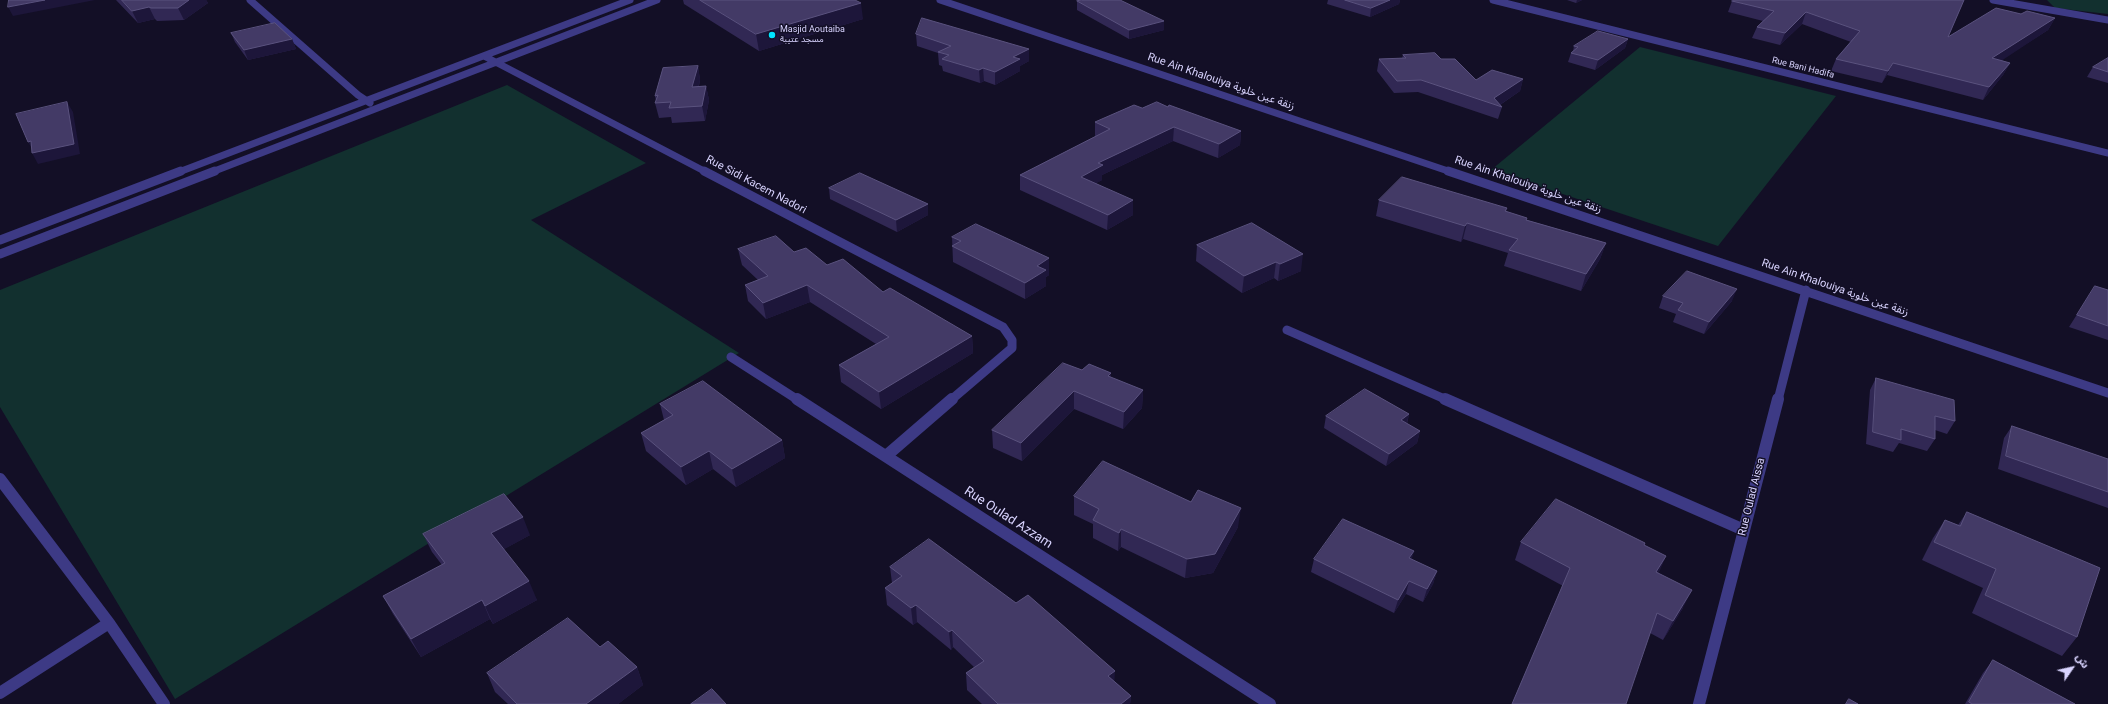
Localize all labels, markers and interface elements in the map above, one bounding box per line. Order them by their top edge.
place label: Masjid Aoutaiba مسجد عتيبة [780,25,845,46]
marker: Masjid Aoutaiba مسجد عتيبة [767,30,777,40]
street label: Rue Ain Khalouiya زنقة عين خلوية [1146,51,1296,113]
street label: Rue Bani Hadifa [1771,55,1835,81]
street label: Rue Sidi Kacem Nadori [704,153,808,217]
street label: Rue Ain Khalouiya زنقة عين خلوية [1453,154,1603,216]
street label: Rue Ain Khalouiya زنقة عين خلوية [1760,257,1910,319]
street label: Rue Oulad Aissa [1736,457,1768,537]
street label: Rue Oulad Azzam [961,484,1055,552]
north arrow [2052,648,2092,688]
text: ش [2073,651,2092,671]

